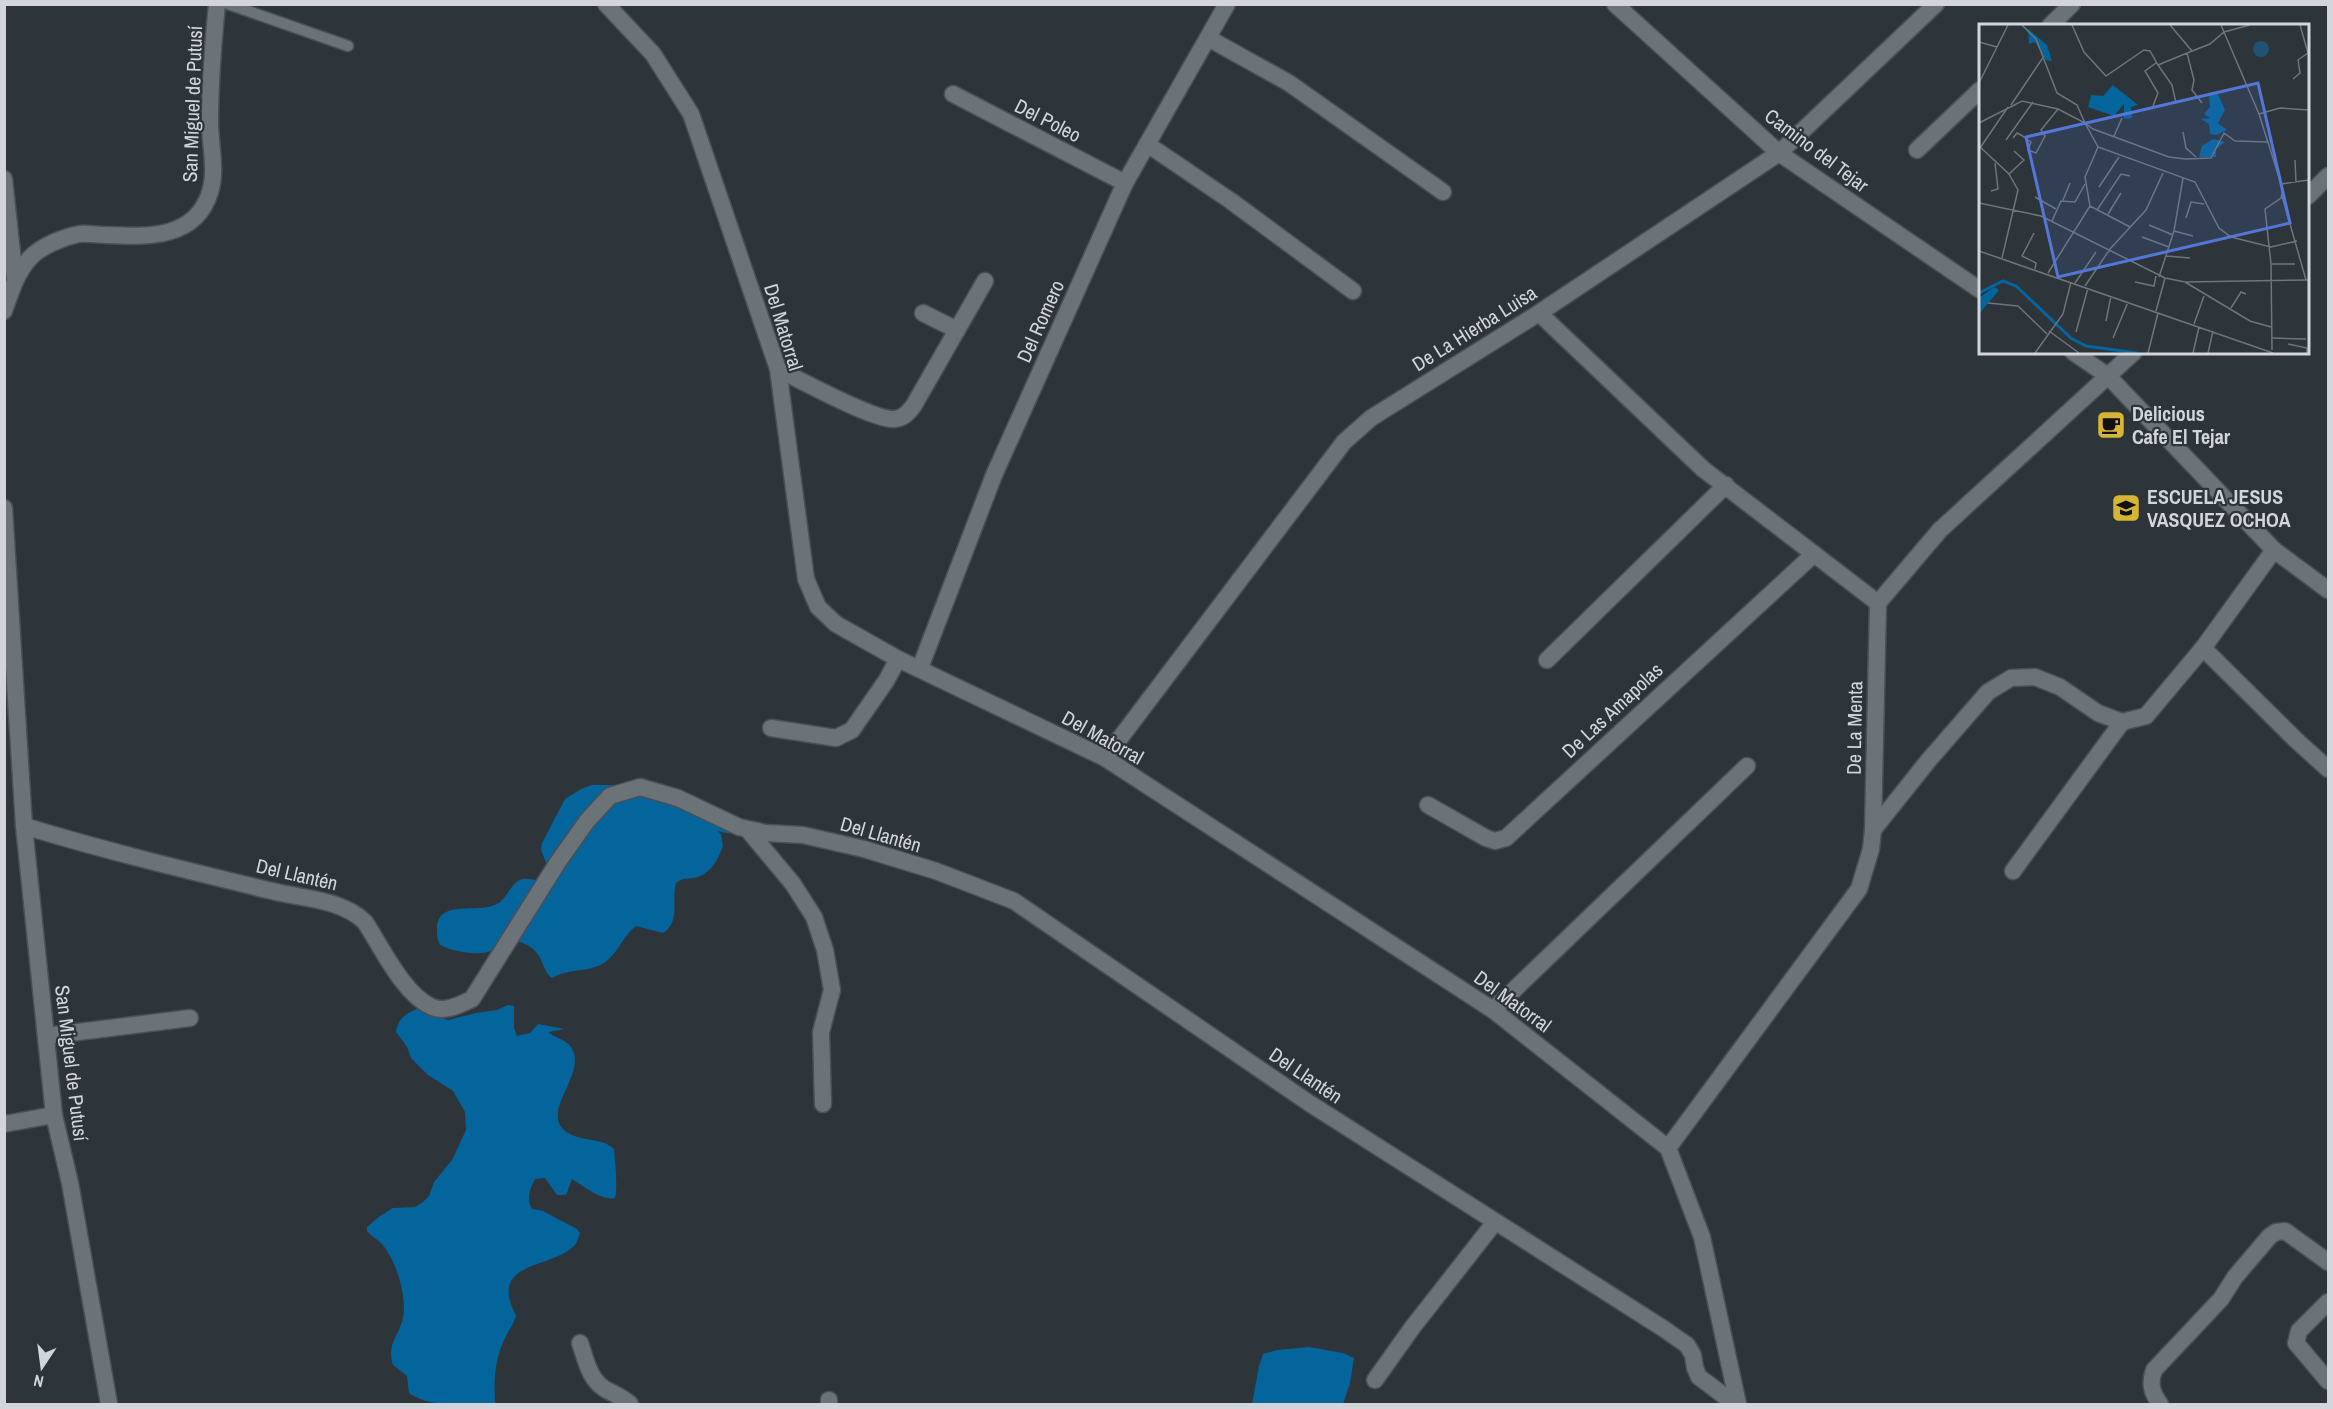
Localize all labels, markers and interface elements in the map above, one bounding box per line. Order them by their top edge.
inset map [1979,24,2309,354]
street label: San Miguel de Putusí [176,25,208,183]
street label: Del Poleo [1010,92,1086,148]
street label: Camino del Tejar [1759,102,1875,198]
street label: Del Romero [1010,276,1070,366]
street label: De La Hierba Luisa [1407,279,1541,377]
street label: Del Matorral [758,280,810,374]
place label: Delicious Cafe El Tejar [2132,400,2231,450]
cafe icon: Delicious Cafe El Tejar [2095,409,2127,441]
place label: ESCUELA JESUS VASQUEZ OCHOA [2147,483,2291,533]
school or university icon: ESCUELA JESUS VASQUEZ OCHOA [2110,492,2142,524]
street label: De Las Amapolas [1556,656,1668,764]
street label: De La Menta [1840,681,1868,775]
street label: Del Matorral [1057,704,1149,770]
street label: Del Llantén [837,810,925,858]
street label: Del Llantén [254,852,340,896]
street label: Del Matorral [1469,964,1557,1038]
street label: San Miguel de Putusí [49,984,95,1143]
street label: Del Llantén [1264,1041,1348,1109]
north arrow [12,1337,72,1397]
text: N [32,1370,46,1393]

